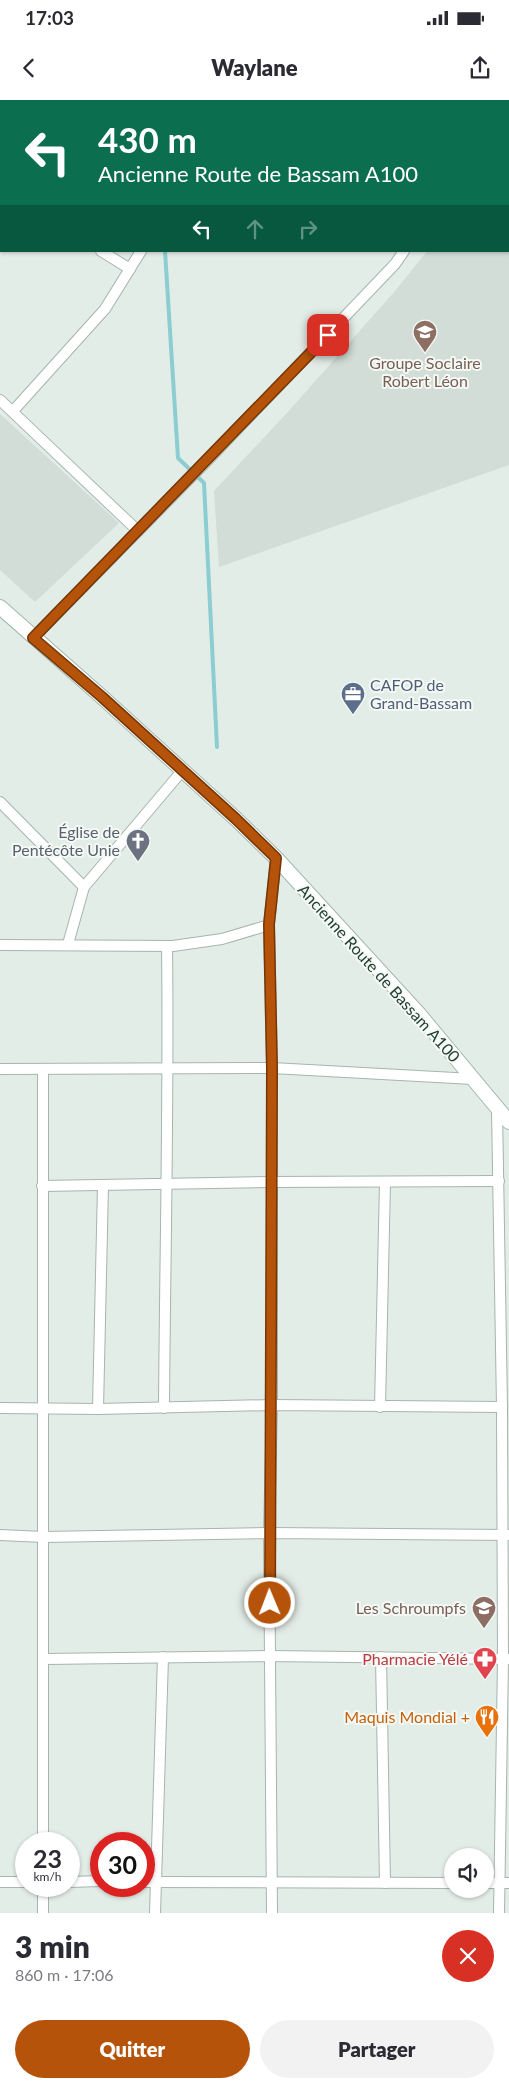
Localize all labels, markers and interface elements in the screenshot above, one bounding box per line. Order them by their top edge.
text: 17:03 [25,6,74,29]
icon: back [15,54,43,82]
text: Waylane [211,54,298,81]
icon: share [466,54,494,82]
text: 430 m [98,118,197,160]
icon: left [15,120,80,185]
text: Ancienne Route de Bassam A100 [98,160,418,187]
icon: left [188,215,216,243]
icon: ahead [241,215,269,243]
icon: right [294,215,322,243]
pin [307,314,349,356]
school or university icon: Groupe Soclaire Robert Léon [412,319,438,353]
icon: arrive [314,321,342,349]
place label: Groupe Soclaire Robert Léon [369,353,481,390]
place label: CAFOP de Grand-Bassam [370,675,472,712]
office icon: CAFOP de Grand-Bassam [340,681,366,715]
place label: Église de Pentécôte Unie [12,822,120,859]
church icon: Église de Pentécôte Unie [125,828,151,862]
street label: Ancienne Route de Bassam A100 [294,880,464,1065]
position arrow [243,1576,295,1628]
school or university icon: Les Schroumpfs [471,1595,497,1629]
place label: Les Schroumpfs [356,1598,466,1617]
pharmacy icon: Pharmacie Yélé [472,1646,498,1680]
place label: Pharmacie Yélé [362,1649,468,1668]
restaurant icon: Maquis Mondial + [474,1704,500,1738]
place label: Maquis Mondial + [344,1707,470,1726]
speed limit sign: 30 [90,1832,155,1897]
text: 23 [33,1843,62,1873]
map controls [444,1848,494,1898]
button: sound [444,1848,494,1898]
text: km/h [33,1869,62,1884]
text: 3 min [15,1928,90,1964]
button: close [442,1930,494,1982]
text: 860 m · 17:06 [15,1965,114,1984]
button: Quitter [15,2020,250,2078]
button: Partager [260,2020,494,2078]

